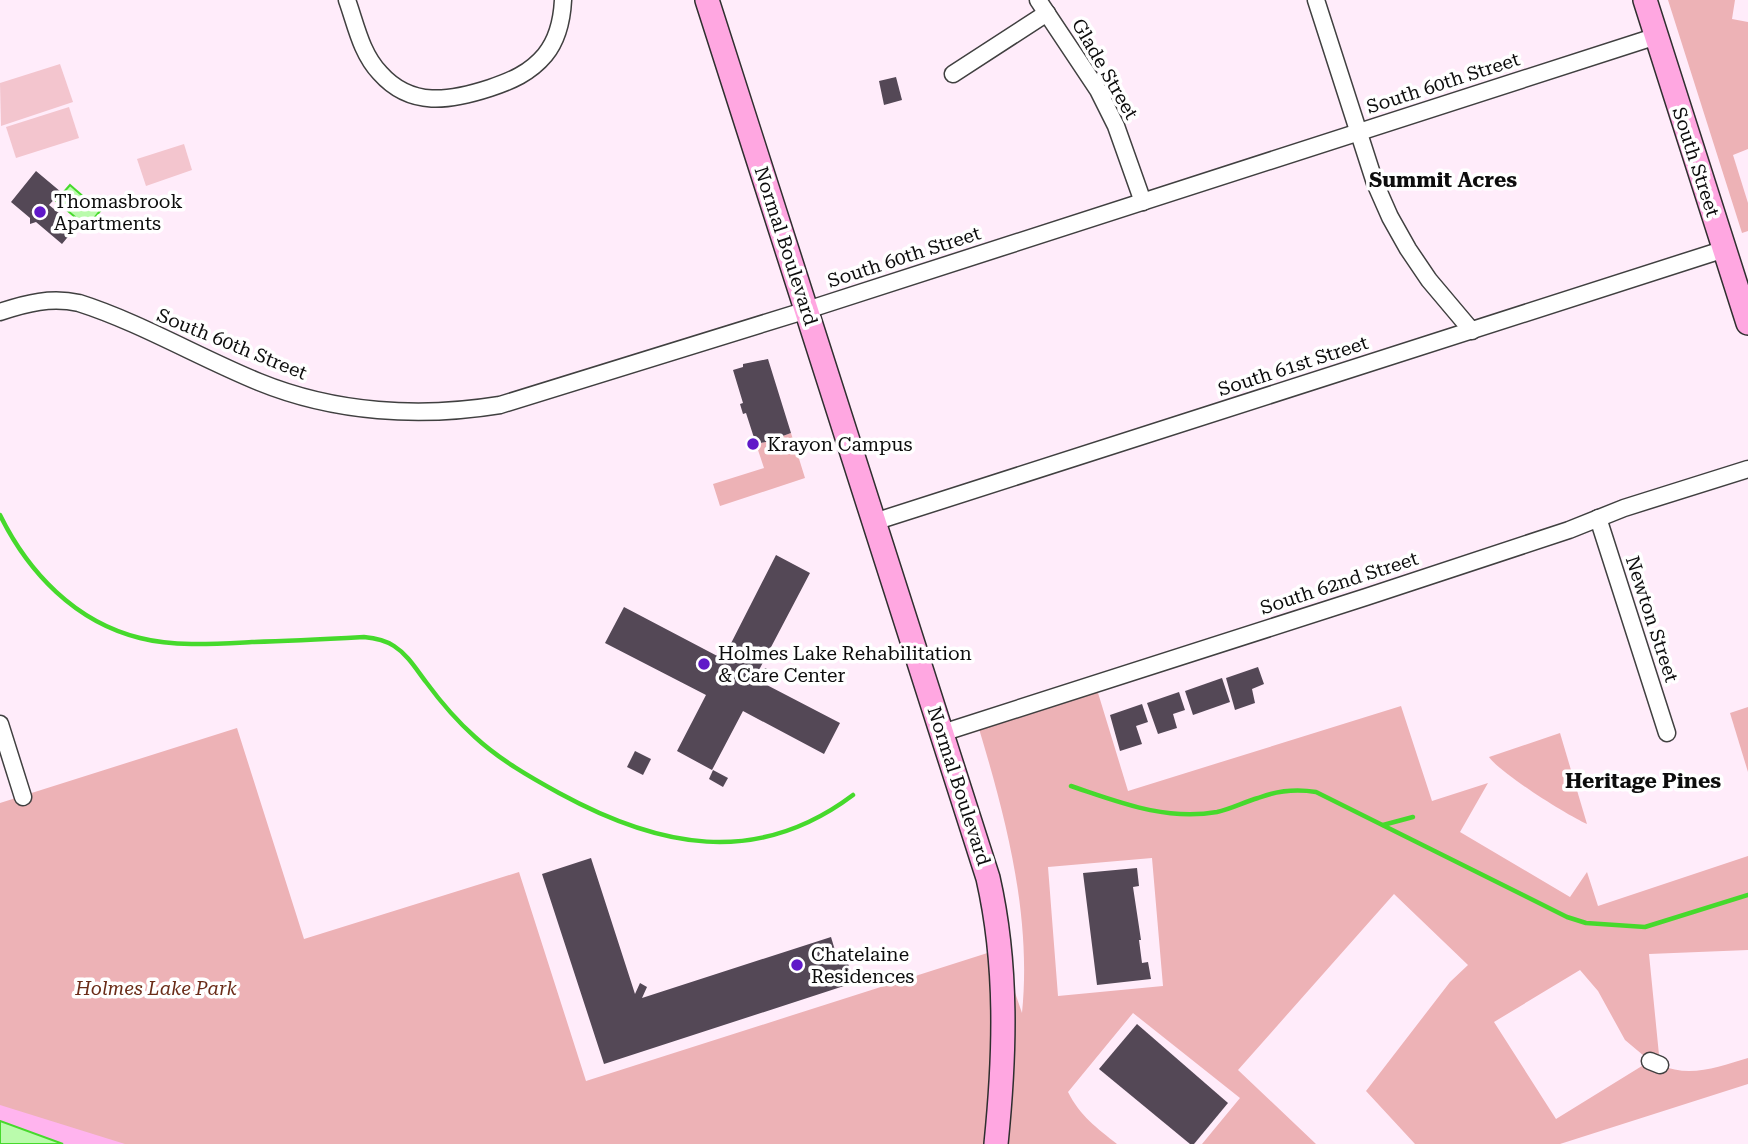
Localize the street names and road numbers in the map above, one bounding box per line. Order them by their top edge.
street label: Glade Street [1067,15,1143,123]
street label: South 60th Street [1363,47,1523,119]
street label: South Street [1667,104,1725,220]
street label: Normal Boulevard [749,164,823,328]
street label: South 60th Street [824,221,984,293]
street label: South 60th Street [154,303,310,385]
street label: South 61st Street [1215,331,1371,401]
street label: South 62nd Street [1257,547,1421,619]
street label: Newton Street [1621,553,1683,685]
street label: Normal Boulevard [922,704,996,868]

